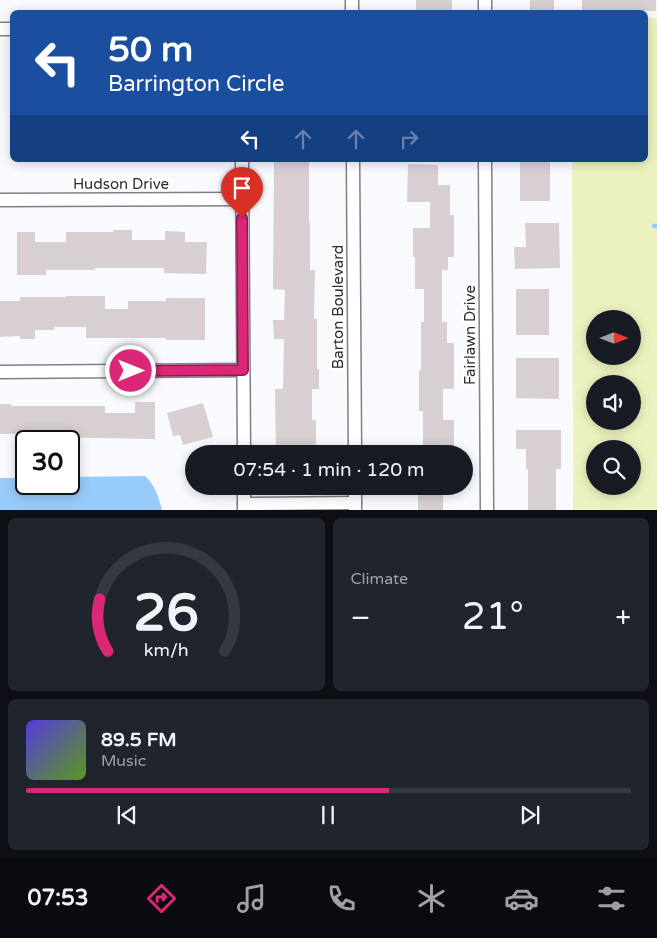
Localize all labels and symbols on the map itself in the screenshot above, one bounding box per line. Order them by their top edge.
pin [221,167,263,218]
street label: Hudson Drive [73,175,169,193]
street label: Barton Boulevard [329,245,347,369]
street label: Fairlawn Drive [461,285,479,385]
north arrow [586,310,641,365]
position arrow [104,344,156,396]
speed limit sign: 30 [15,430,80,495]

